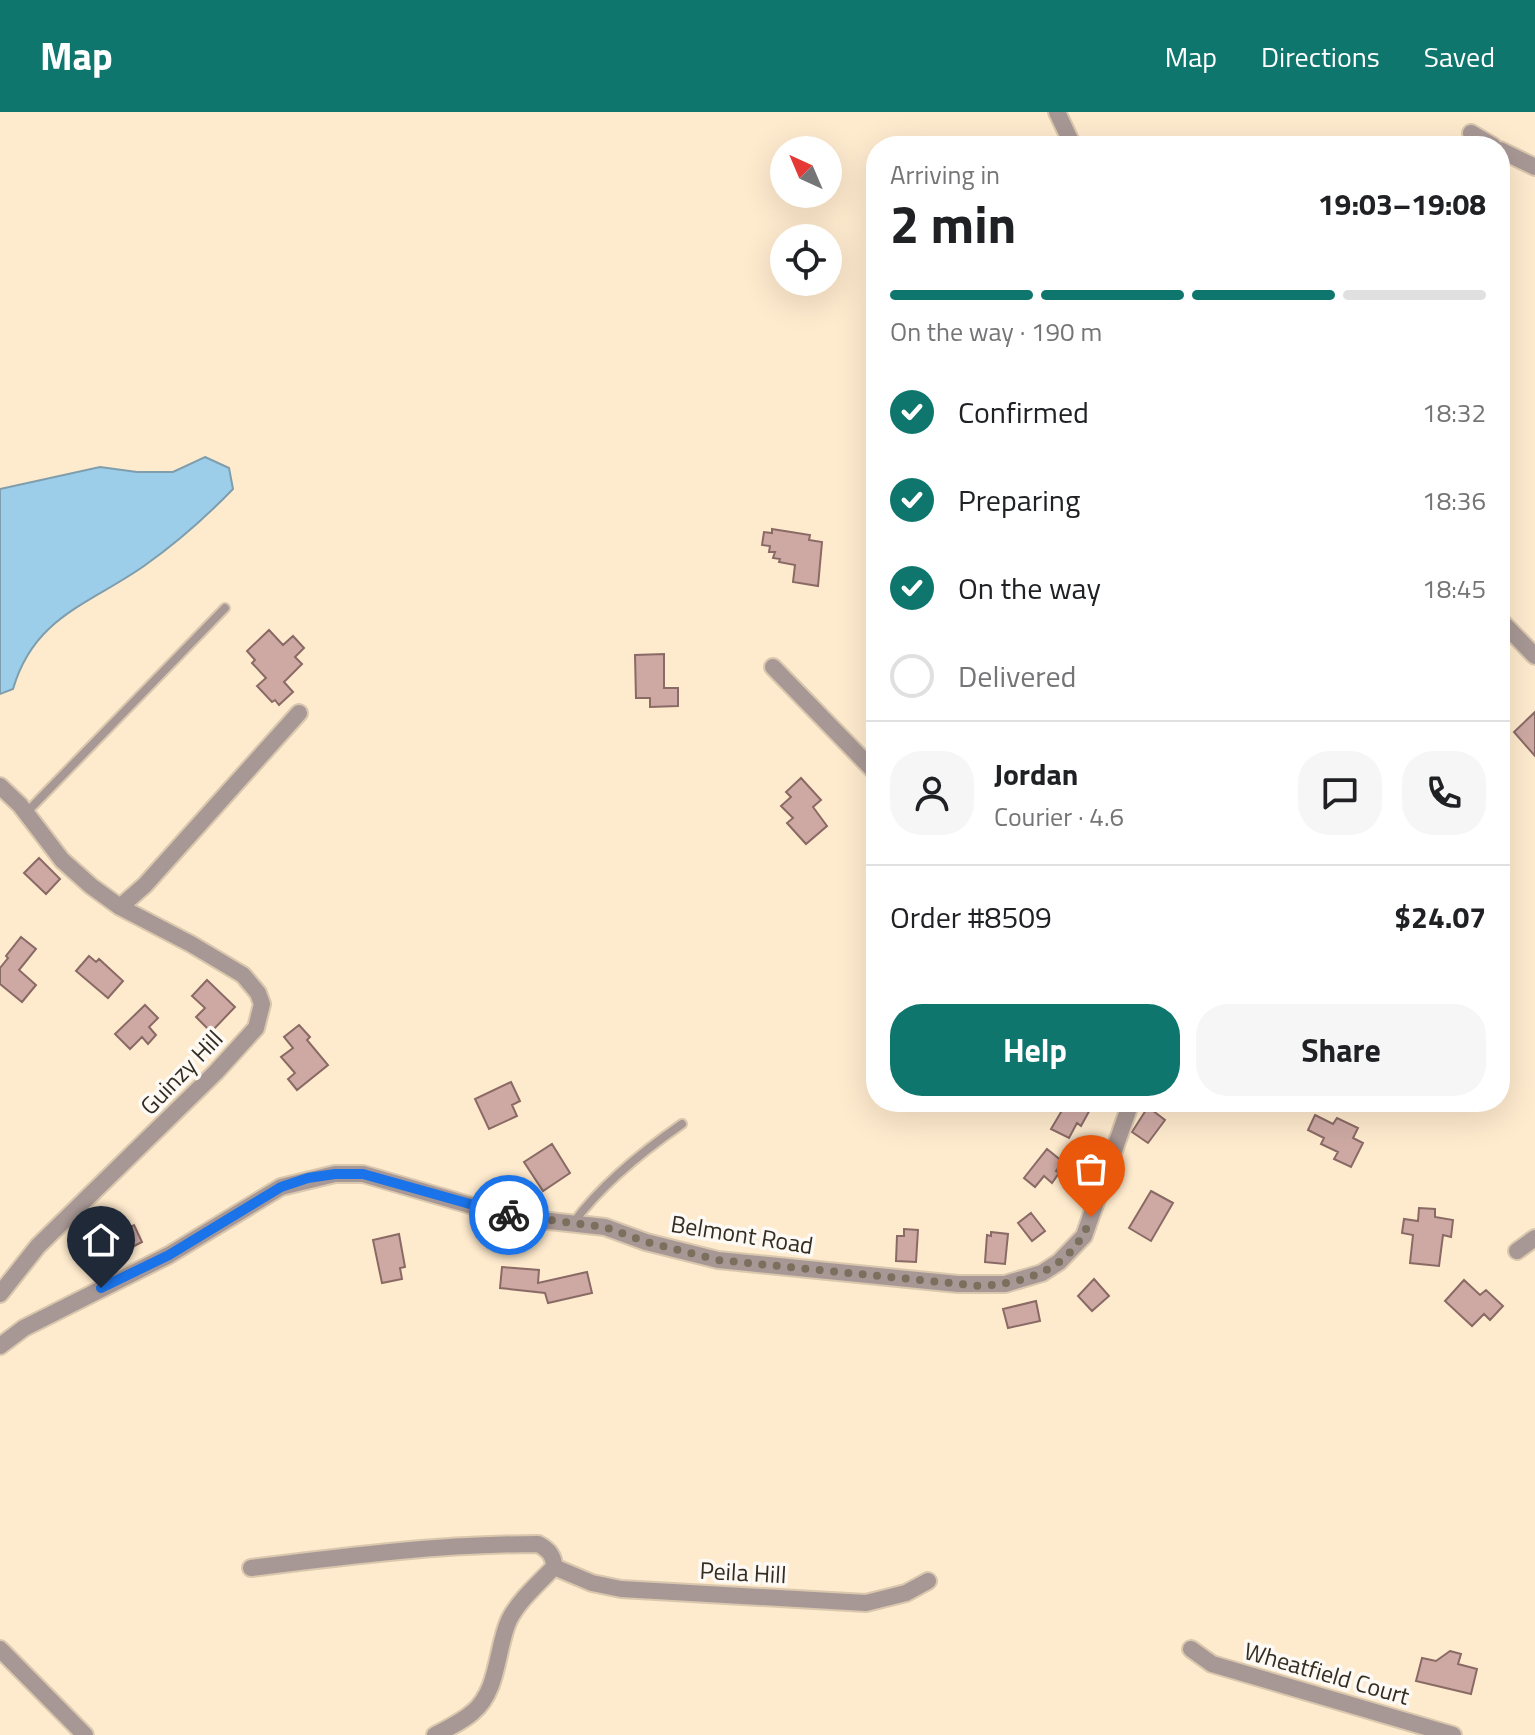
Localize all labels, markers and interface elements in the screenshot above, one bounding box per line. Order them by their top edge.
text: Map [40,27,113,85]
text: Map [1165,35,1217,78]
text: Directions [1261,35,1380,78]
text: Saved [1424,35,1495,78]
north arrow [770,136,842,208]
map controls [770,136,842,296]
text: Arriving in [890,155,1000,194]
text: 19:03–19:08 [1318,181,1486,227]
text: 2 min [890,184,1016,263]
button: locate [770,224,842,296]
text: On the way · 190 m [890,312,1102,351]
text: Confirmed [958,389,1089,435]
icon: check [890,390,934,434]
text: 18:32 [1422,393,1486,432]
text: Preparing [958,477,1080,523]
icon: check [890,478,934,522]
text: 18:36 [1422,481,1486,520]
text: On the way [958,565,1101,611]
icon: check [890,566,934,610]
text: 18:45 [1422,569,1486,608]
text: Delivered [958,653,1076,699]
button: person [890,751,974,835]
text: Jordan [994,751,1078,797]
button: chat [1298,751,1382,835]
button: phone [1402,751,1486,835]
text: Courier · 4.6 [994,797,1124,836]
text: Order #8509 [890,894,1052,940]
text: $24.07 [1394,894,1486,940]
button: Help [890,1004,1180,1096]
button: Share [1196,1004,1486,1096]
street label: Guinzy Hill [131,1021,231,1123]
pin [1057,1135,1125,1217]
icon: bag [1069,1147,1113,1191]
courier [469,1175,549,1255]
icon: bike [487,1193,531,1237]
street label: Belmont Road [668,1205,816,1263]
pin [67,1206,135,1288]
icon: home [79,1218,123,1262]
street label: Peila Hill [699,1552,787,1592]
street label: Wheatfield Court [1240,1632,1414,1714]

